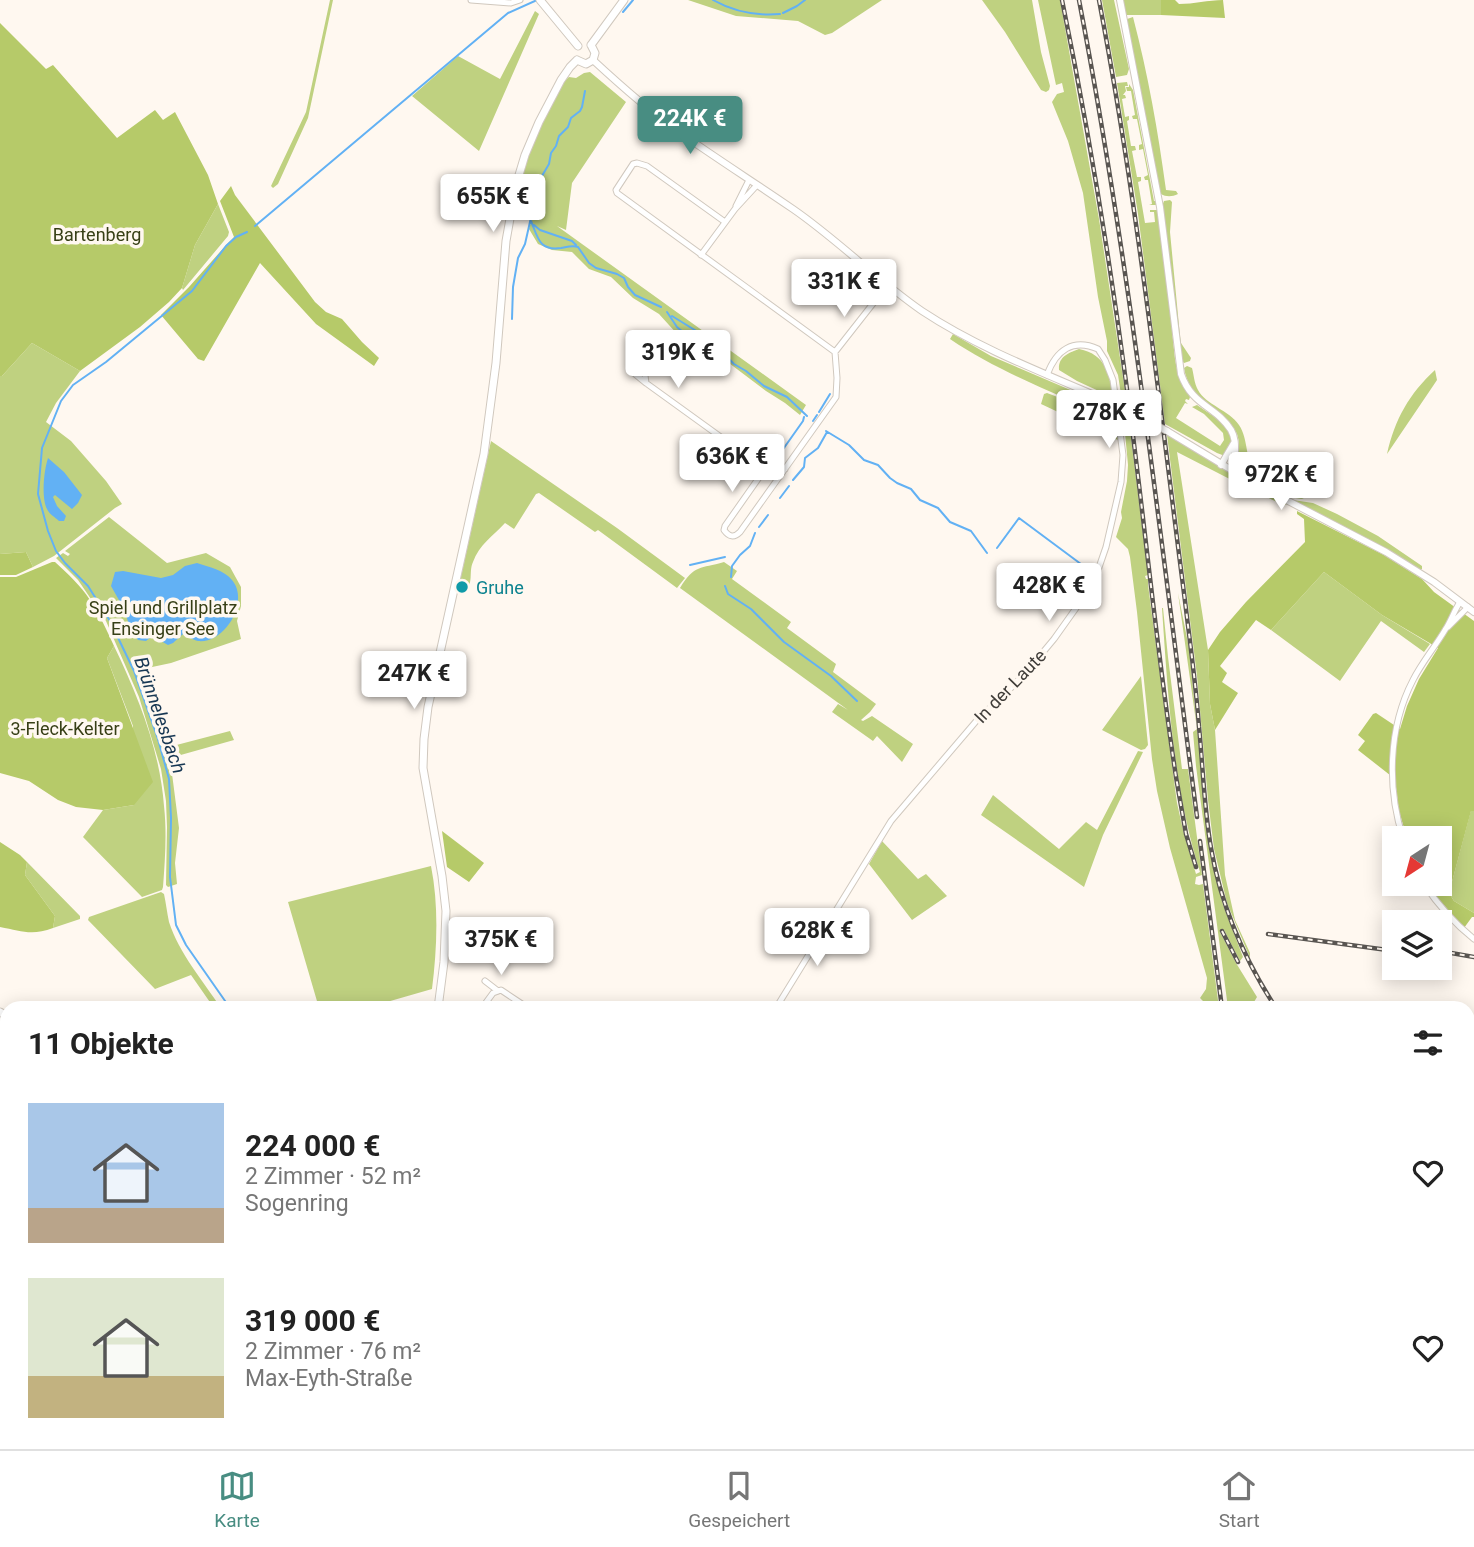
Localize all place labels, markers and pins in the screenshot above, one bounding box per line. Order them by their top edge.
pin: 224K € [633,96,747,156]
pin: 655K € [436,174,550,234]
pin: 331K € [787,260,901,319]
pin: 319K € [621,330,735,390]
pin: 278K € [1052,391,1166,450]
pin: 636K € [675,434,789,494]
pin: 972K € [1224,452,1338,512]
pin: 428K € [992,564,1106,623]
place label: Gruhe [476,577,524,598]
marker: Gruhe [454,579,470,595]
pin: 247K € [357,652,471,711]
pin: 628K € [760,908,874,968]
pin: 375K € [444,918,558,977]

